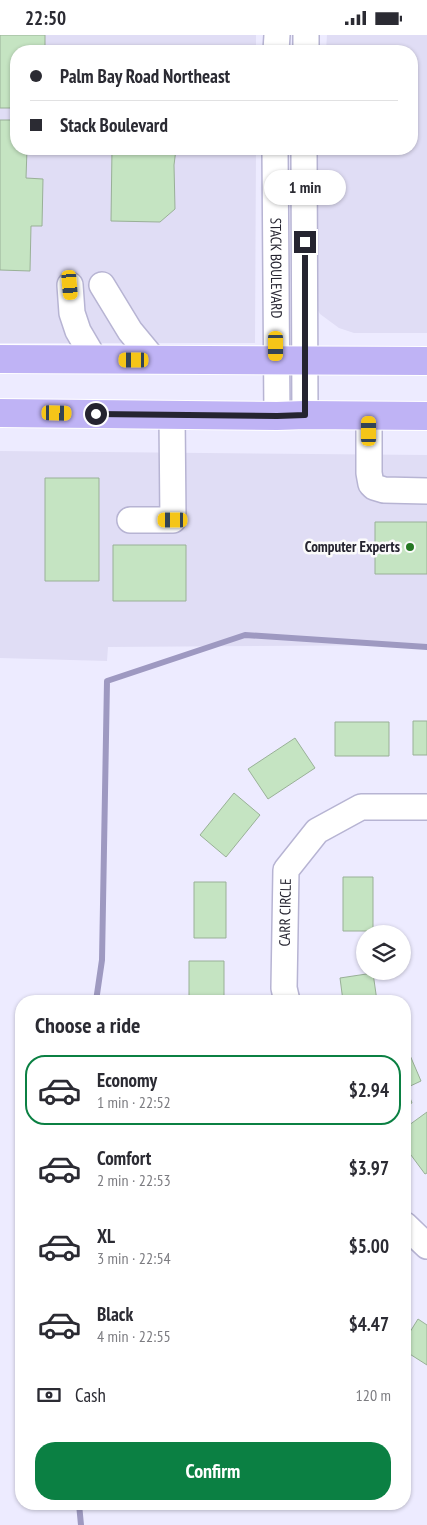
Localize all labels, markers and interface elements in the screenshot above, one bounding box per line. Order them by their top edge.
text: 22:50 [25,6,66,30]
text: Palm Bay Road Northeast [60,64,230,88]
text: Stack Boulevard [60,113,168,137]
callout: 1 min [264,169,346,205]
text: 1 min [289,177,321,197]
street label: STACK BOULEVARD [267,218,286,318]
route end [294,231,316,253]
car [61,269,78,301]
car [268,331,283,361]
car [119,353,149,368]
route start [85,403,107,425]
car [41,405,72,421]
car [361,416,376,446]
car [158,513,188,528]
place label: Computer Experts [305,537,400,556]
marker: Computer Experts [404,541,416,553]
street label: CARR CIRCLE [275,878,295,946]
map controls [356,925,411,980]
button: layers [356,925,411,980]
text: Choose a ride [35,1011,140,1039]
icon: car [37,1068,82,1113]
text: Economy [97,1068,157,1092]
text: $2.94 [349,1078,389,1102]
text: 1 min · 22:52 [97,1092,171,1112]
icon: car [37,1146,82,1191]
text: Comfort [97,1146,151,1170]
text: $3.97 [349,1156,389,1180]
text: 2 min · 22:53 [97,1170,171,1190]
icon: car [37,1224,82,1269]
text: XL [97,1224,115,1248]
text: $5.00 [349,1234,389,1258]
text: 3 min · 22:54 [97,1248,171,1268]
icon: car [37,1302,82,1347]
text: Black [97,1302,133,1326]
text: $4.47 [349,1312,389,1336]
text: 4 min · 22:55 [97,1326,171,1346]
icon: cash [35,1381,63,1409]
text: Cash [75,1383,106,1407]
text: 120 m [356,1385,391,1405]
button: Confirm [35,1442,391,1500]

